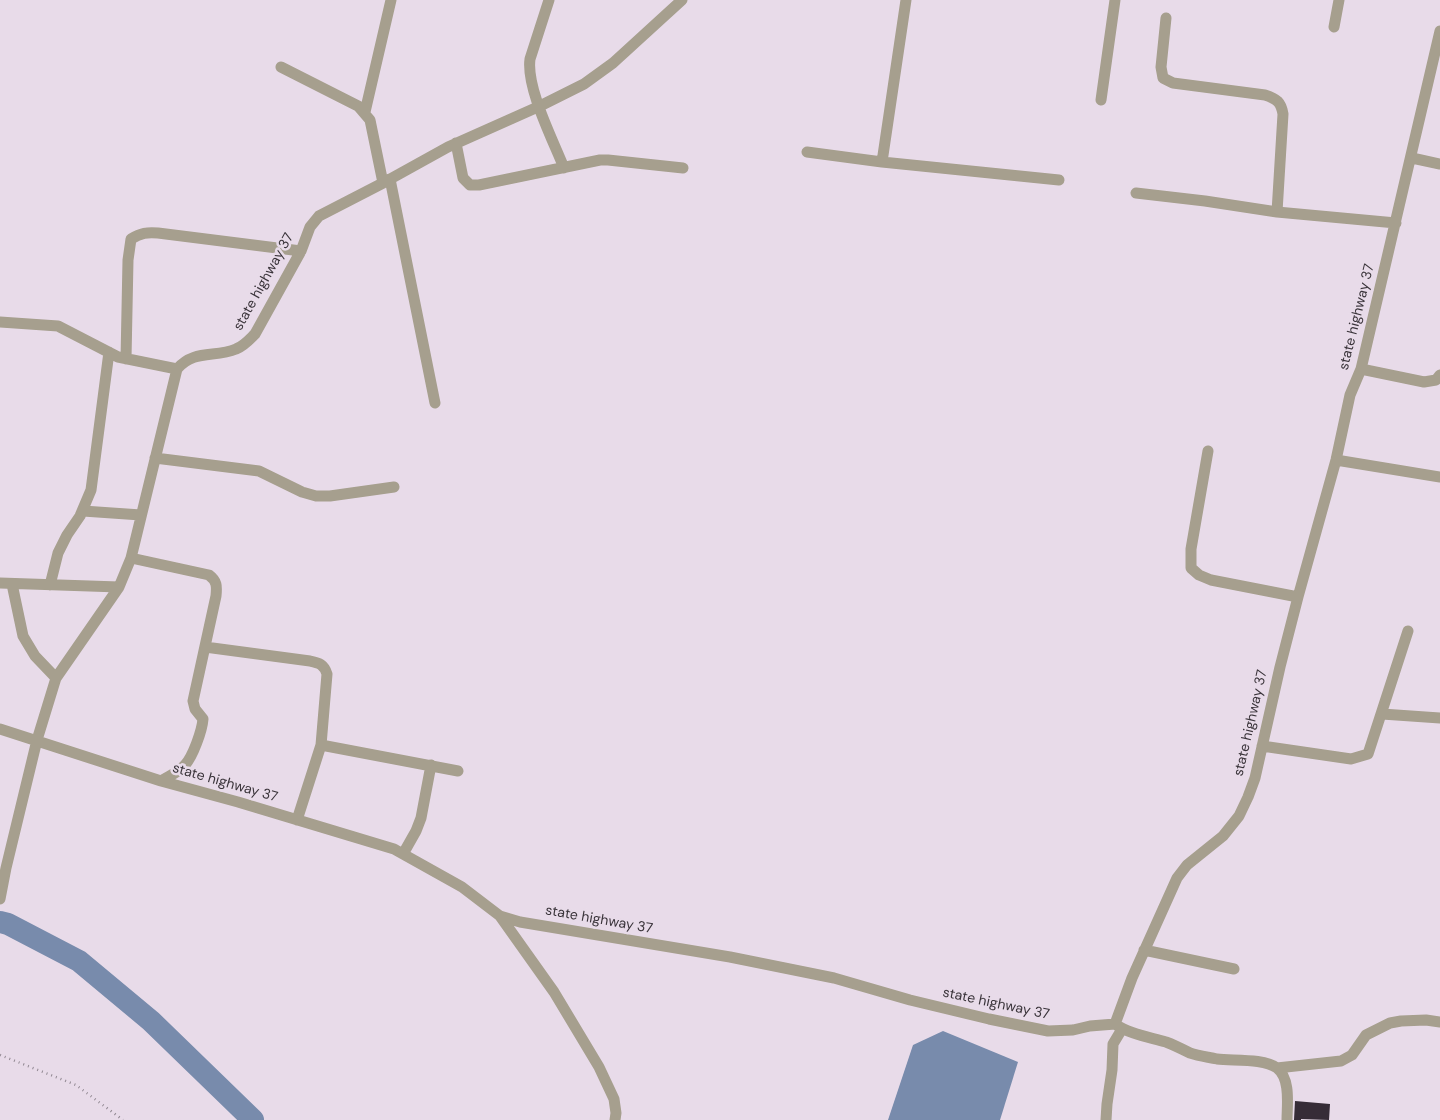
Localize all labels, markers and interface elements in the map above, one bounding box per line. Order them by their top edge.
street label: state highway 37 [230,230,298,334]
street label: state highway 37 [1336,262,1378,372]
street label: state highway 37 [1231,668,1271,778]
street label: state highway 37 [170,760,280,806]
street label: state highway 37 [544,902,654,938]
street label: state highway 37 [941,984,1051,1024]

